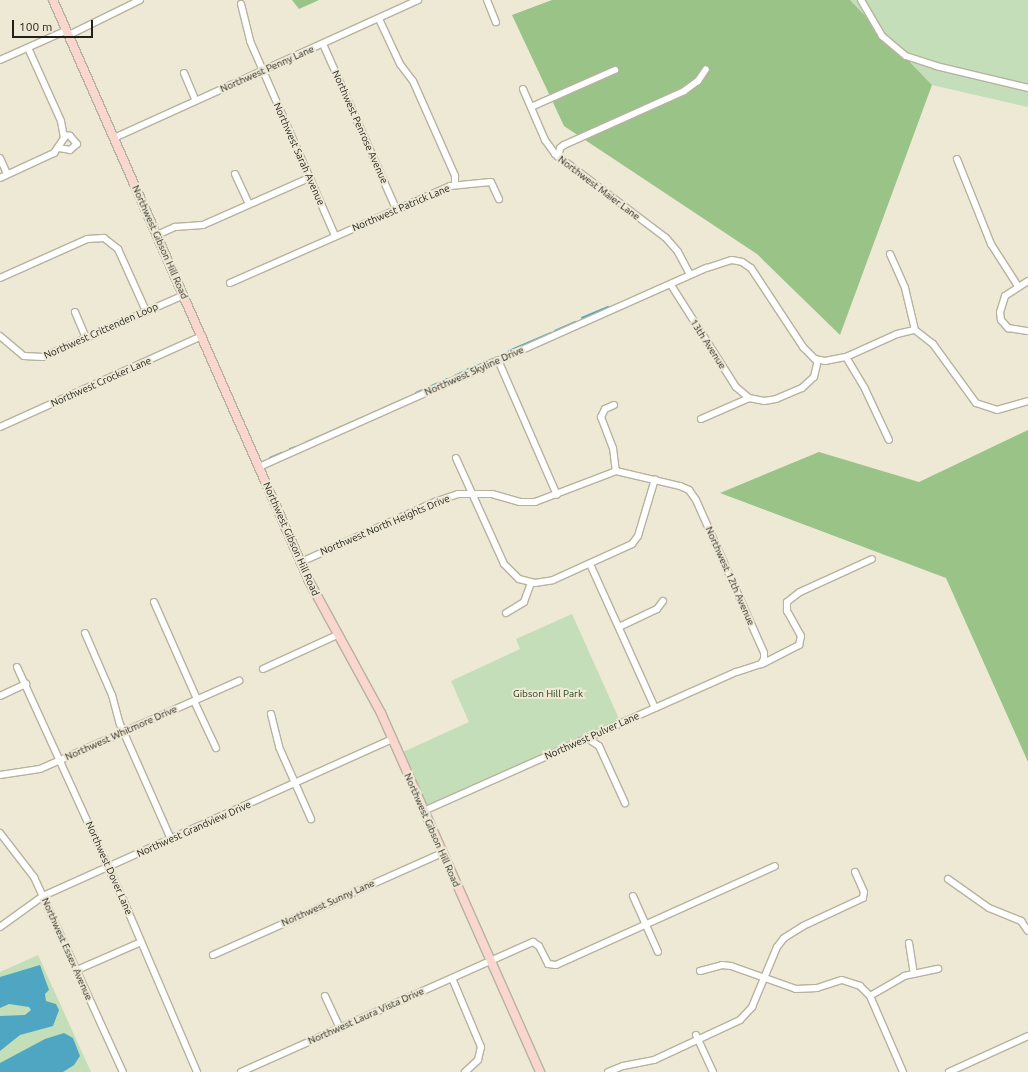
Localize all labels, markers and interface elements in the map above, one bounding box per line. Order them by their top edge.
scale bar [14,12,95,38]
text: 100 m [19,20,52,33]
street label: Northwest Penny Lane [218,43,316,95]
street label: Northwest Penrose Avenue [330,69,390,185]
street label: Northwest Sarah Avenue [271,101,327,207]
street label: Northwest Maier Lane [556,153,642,223]
street label: Northwest Patrick Lane [350,182,452,234]
street label: Northwest Gibson Hill Road [129,183,191,301]
street label: Northwest Crittenden Loop [42,300,160,362]
street label: 13th Avenue [687,317,729,371]
street label: Northwest Skyline Drive [422,344,526,398]
street label: Northwest Crocker Lane [49,354,153,410]
street label: Northwest Gibson Hill Road [260,480,322,598]
street label: Northwest North Heights Drive [318,492,452,558]
street label: Northwest 12th Avenue [703,525,757,627]
park label: Gibson Hill Park [513,688,583,700]
street label: Northwest Whitmore Drive [63,703,179,763]
street label: Northwest Pulver Lane [543,710,641,762]
street label: Northwest Gibson Hill Road [401,771,463,889]
street label: Northwest Grandview Drive [135,798,253,860]
street label: Northwest Dover Lane [83,819,135,917]
street label: Northwest Sunny Lane [279,877,377,929]
street label: Northwest Essex Avenue [39,896,95,1002]
street label: Northwest Laura Vista Drive [306,985,426,1047]

